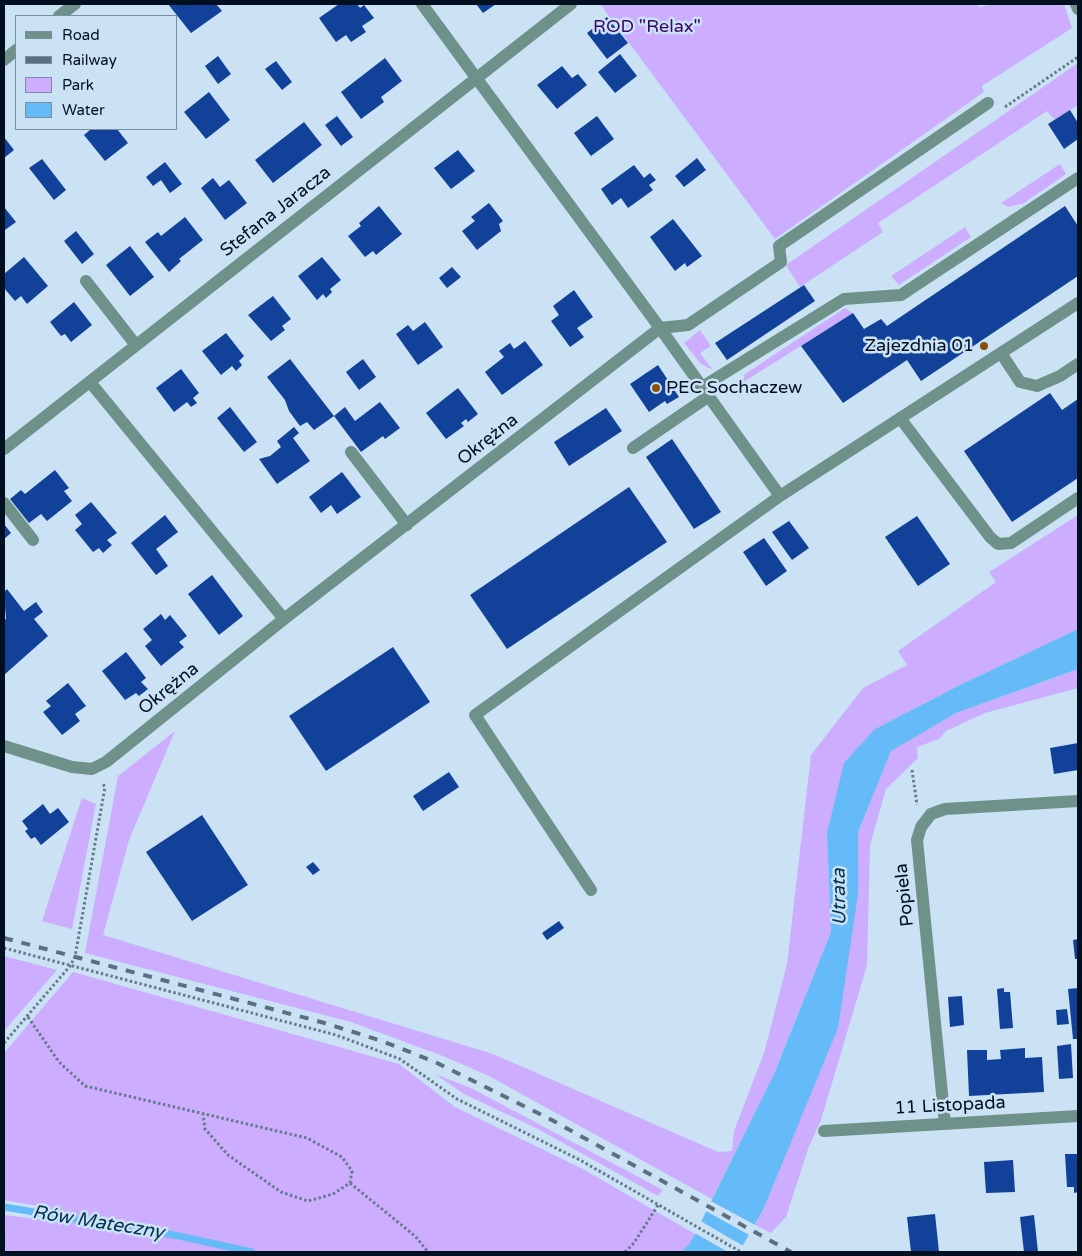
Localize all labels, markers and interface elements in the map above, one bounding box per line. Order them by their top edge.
legend [15,15,178,130]
park label: ROD "Relax" [593,16,701,38]
text: Road [62,26,100,44]
text: Railway [62,51,117,69]
text: Park [62,76,94,94]
text: Water [62,101,105,119]
street label: Stefana Jaracza [216,162,336,262]
place label: Zajezdnia 01 [864,335,974,357]
marker: Zajezdnia 01 [978,340,990,352]
place label: PEC Sochaczew [666,377,802,399]
marker: PEC Sochaczew [650,382,662,394]
street label: Okrężna [453,410,523,470]
street label: Okrężna [135,658,203,720]
street label: Popiela [891,862,919,928]
water label: Utrata [828,868,852,926]
street label: 11 Listopada [894,1092,1006,1120]
water label: Rów Mateczny [31,1201,165,1245]

